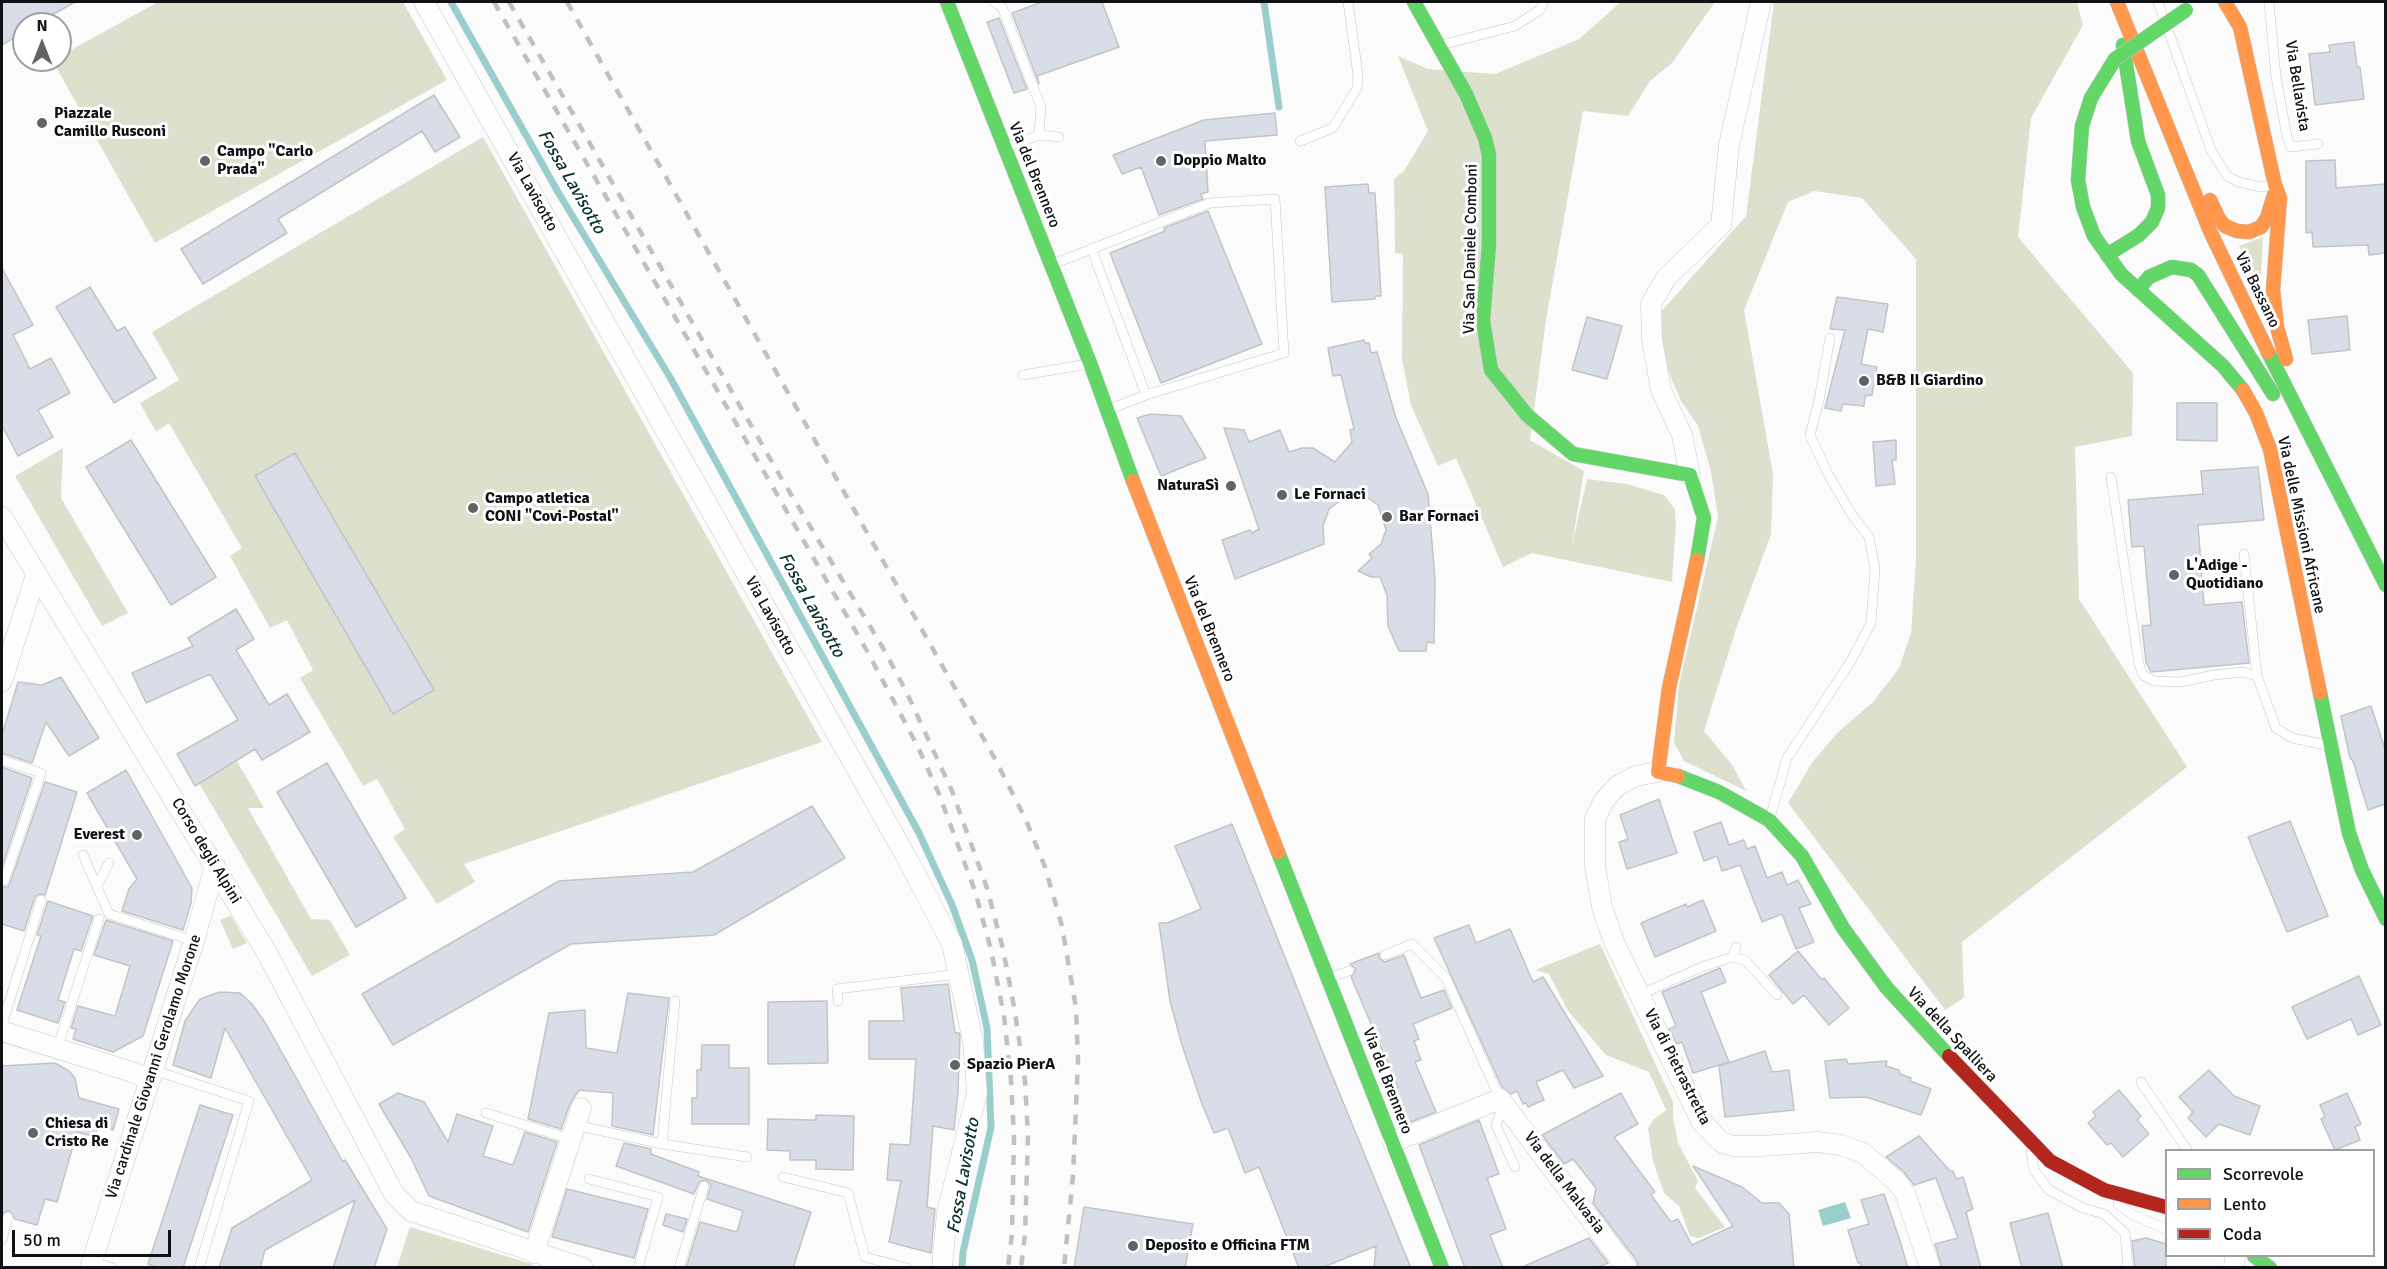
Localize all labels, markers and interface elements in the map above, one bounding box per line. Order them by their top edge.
north arrow [12,12,72,72]
text: N [36,16,48,36]
street label: Via Bellavista [2280,39,2314,133]
place label: Piazzale Camillo Rusconi [54,104,166,142]
marker: Piazzale Camillo Rusconi [35,116,49,130]
street label: Via del Brennero [1004,119,1064,231]
water label: Fossa Lavisotto [532,126,610,238]
place label: Campo "Carlo Prada" [217,142,313,180]
street label: Via Lavisotto [502,149,562,235]
place label: Doppio Malto [1173,151,1266,171]
marker: Campo "Carlo Prada" [198,154,212,168]
marker: Doppio Malto [1154,154,1168,168]
street label: Via San Daniele Comboni [1460,164,1482,334]
street label: Via Bassano [2230,249,2284,331]
place label: B&B Il Giardino [1876,371,1983,391]
marker: B&B Il Giardino [1857,374,1871,388]
street label: Via delle Missioni Africane [2273,435,2329,615]
place label: NaturaSì [1157,476,1219,496]
marker: NaturaSì [1224,479,1238,493]
place label: Le Fornaci [1294,485,1366,505]
marker: Le Fornaci [1275,488,1289,502]
place label: Campo atletica CONI "Covi-Postal" [485,489,619,527]
marker: Campo atletica CONI "Covi-Postal" [466,501,480,515]
place label: Bar Fornaci [1399,507,1479,527]
marker: Bar Fornaci [1380,510,1394,524]
water label: Fossa Lavisotto [773,549,849,661]
place label: L'Adige - Quotidiano [2186,556,2263,594]
marker: L'Adige - Quotidiano [2167,568,2181,582]
street label: Via Lavisotto [740,573,800,659]
street label: Via del Brennero [1179,573,1239,685]
street label: Corso degli Alpini [167,795,245,907]
place label: Everest [73,825,125,845]
marker: Everest [130,828,144,842]
street label: Via cardinale Giovanni Gerolamo Morone [102,932,206,1202]
street label: Via della Spalliera [1903,983,2001,1087]
street label: Via di Pietrastretta [1639,1006,1715,1128]
street label: Via del Brennero [1358,1025,1416,1137]
place label: Spazio PierA [967,1055,1055,1075]
marker: Spazio PierA [948,1058,962,1072]
place label: Chiesa di Cristo Re [45,1114,109,1152]
water label: Fossa Lavisotto [943,1117,985,1235]
marker: Chiesa di Cristo Re [26,1126,40,1140]
street label: Via della Malvasia [1519,1128,1609,1238]
legend [2165,1149,2375,1257]
text: Scorrevole [2223,1163,2304,1185]
text: Lento [2223,1193,2266,1215]
scale bar [15,1218,174,1256]
text: Coda [2223,1223,2262,1245]
text: 50 m [23,1229,61,1251]
place label: Deposito e Officina FTM [1145,1236,1310,1256]
marker: Deposito e Officina FTM [1126,1239,1140,1253]

